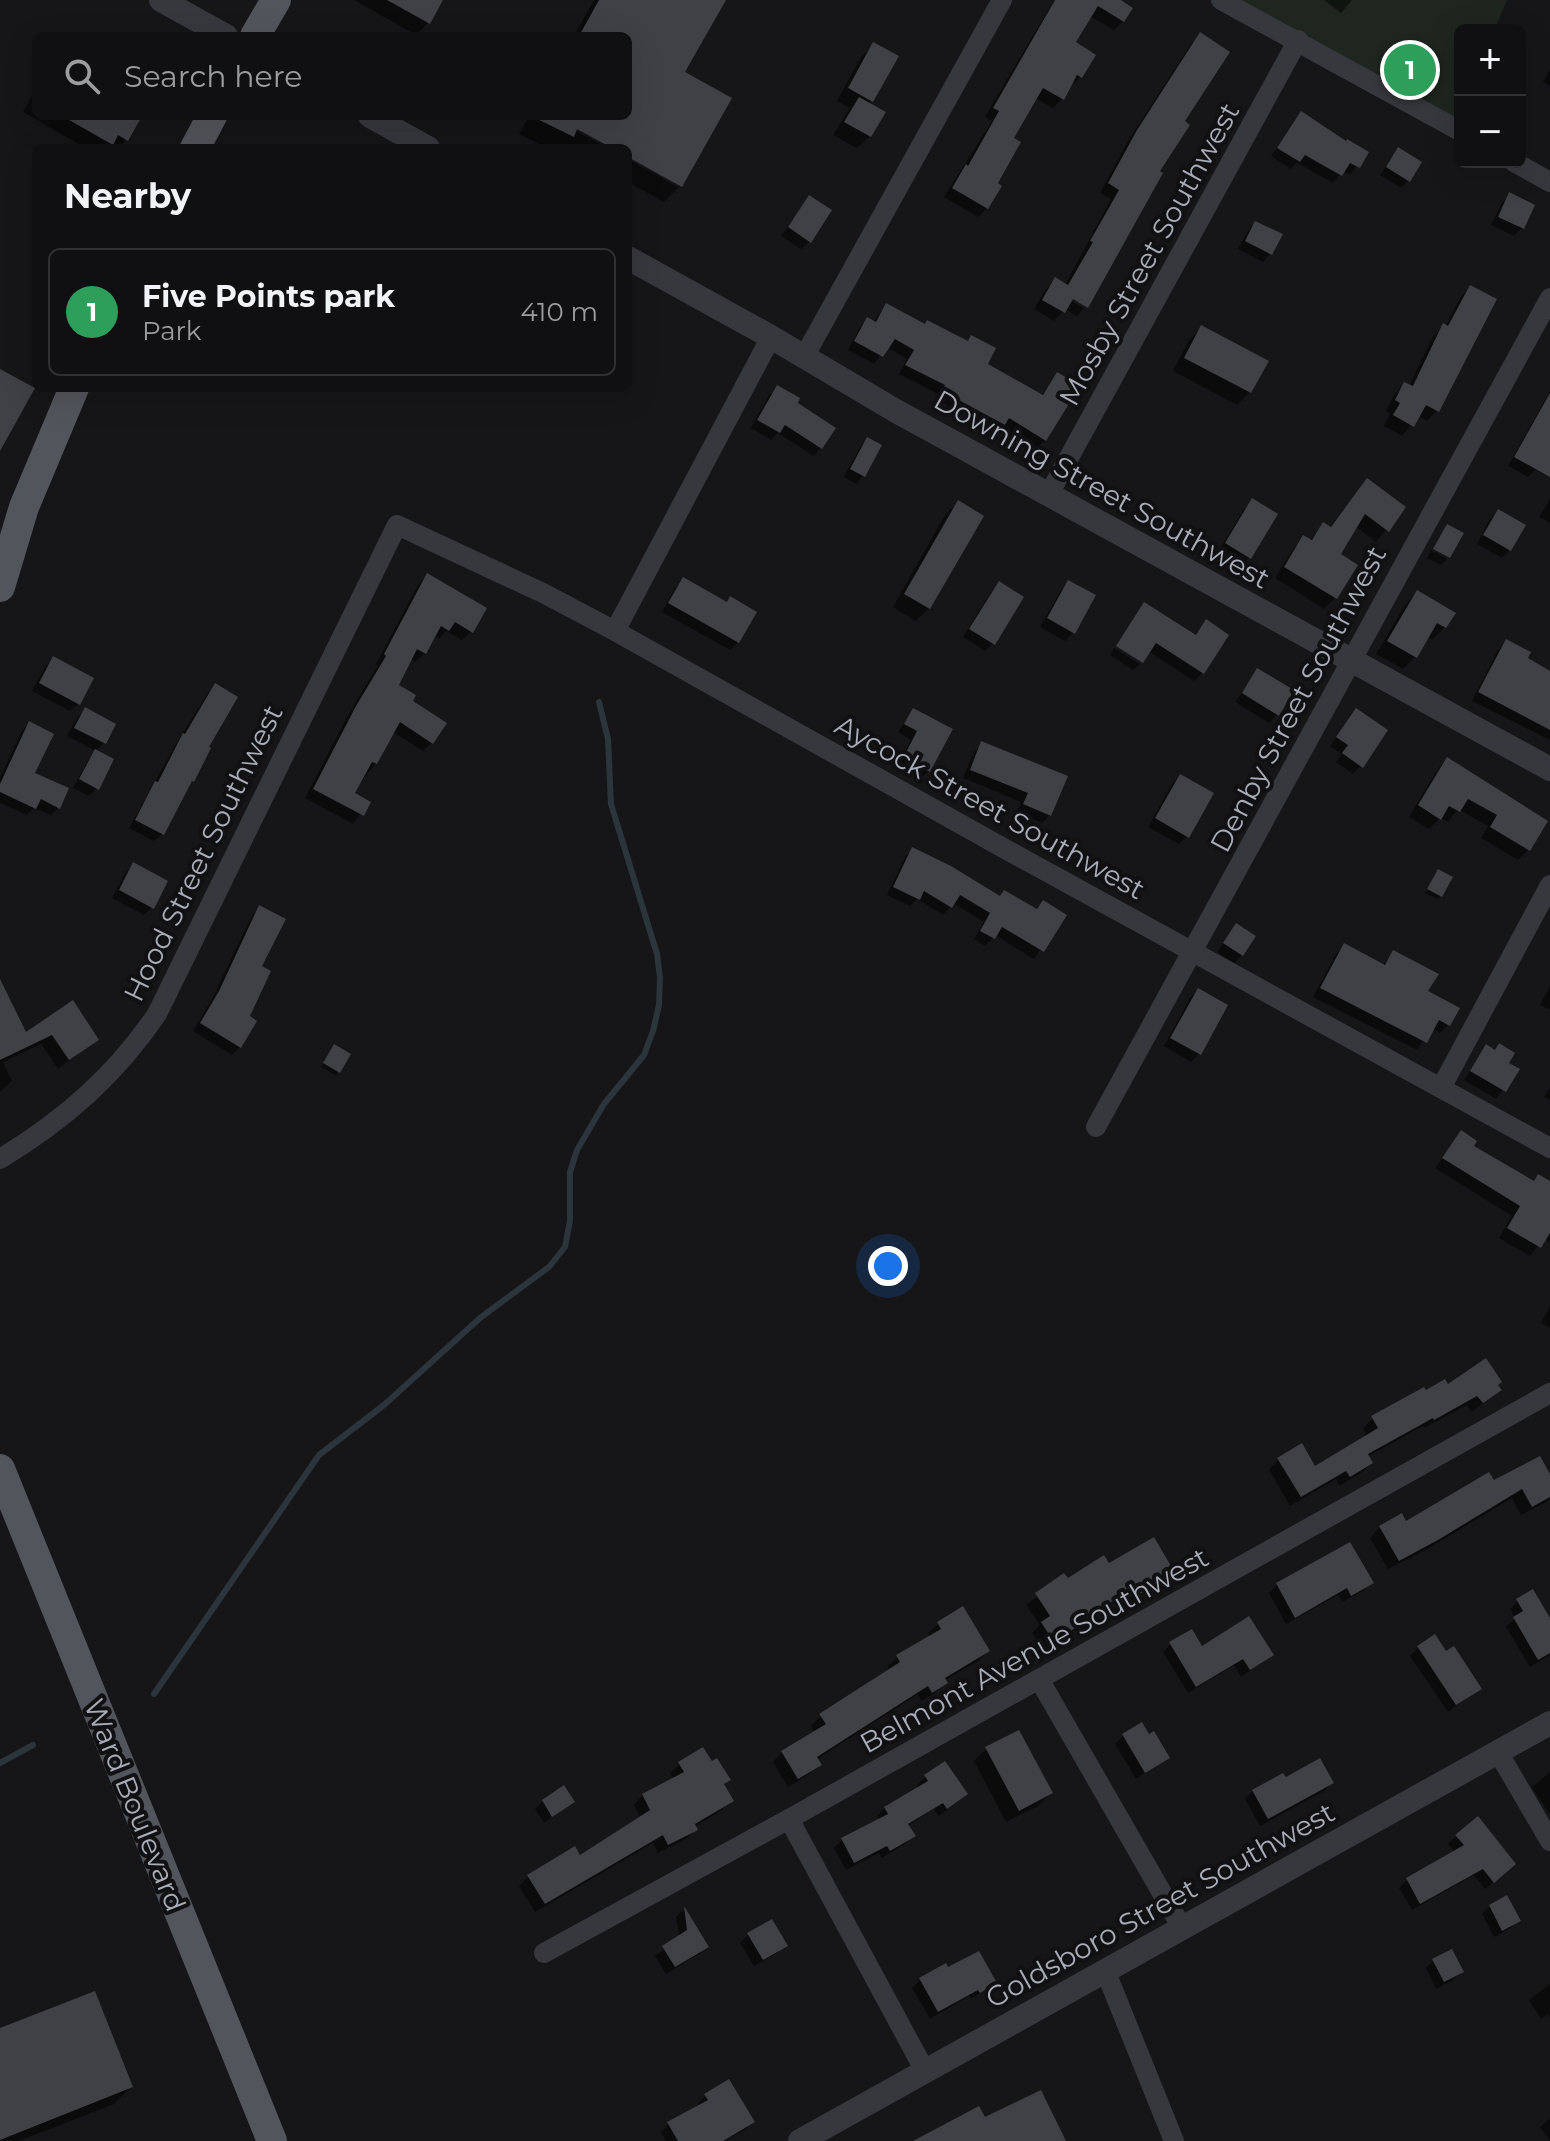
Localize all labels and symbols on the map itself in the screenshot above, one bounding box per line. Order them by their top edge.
pin: 1 [1384,40,1436,100]
street label: Mosby Street Southwest [1052,97,1246,411]
street label: Downing Street Southwest [928,382,1276,596]
street label: Denby Street Southwest [1203,540,1393,858]
street label: Hood Street Southwest [116,699,290,1007]
street label: Aycock Street Southwest [829,708,1151,906]
your location [868,1246,908,1286]
street label: Belmont Avenue Southwest [854,1540,1214,1760]
street label: Ward Boulevard [77,1694,193,1916]
street label: Goldsboro Street Southwest [980,1795,1340,2015]

